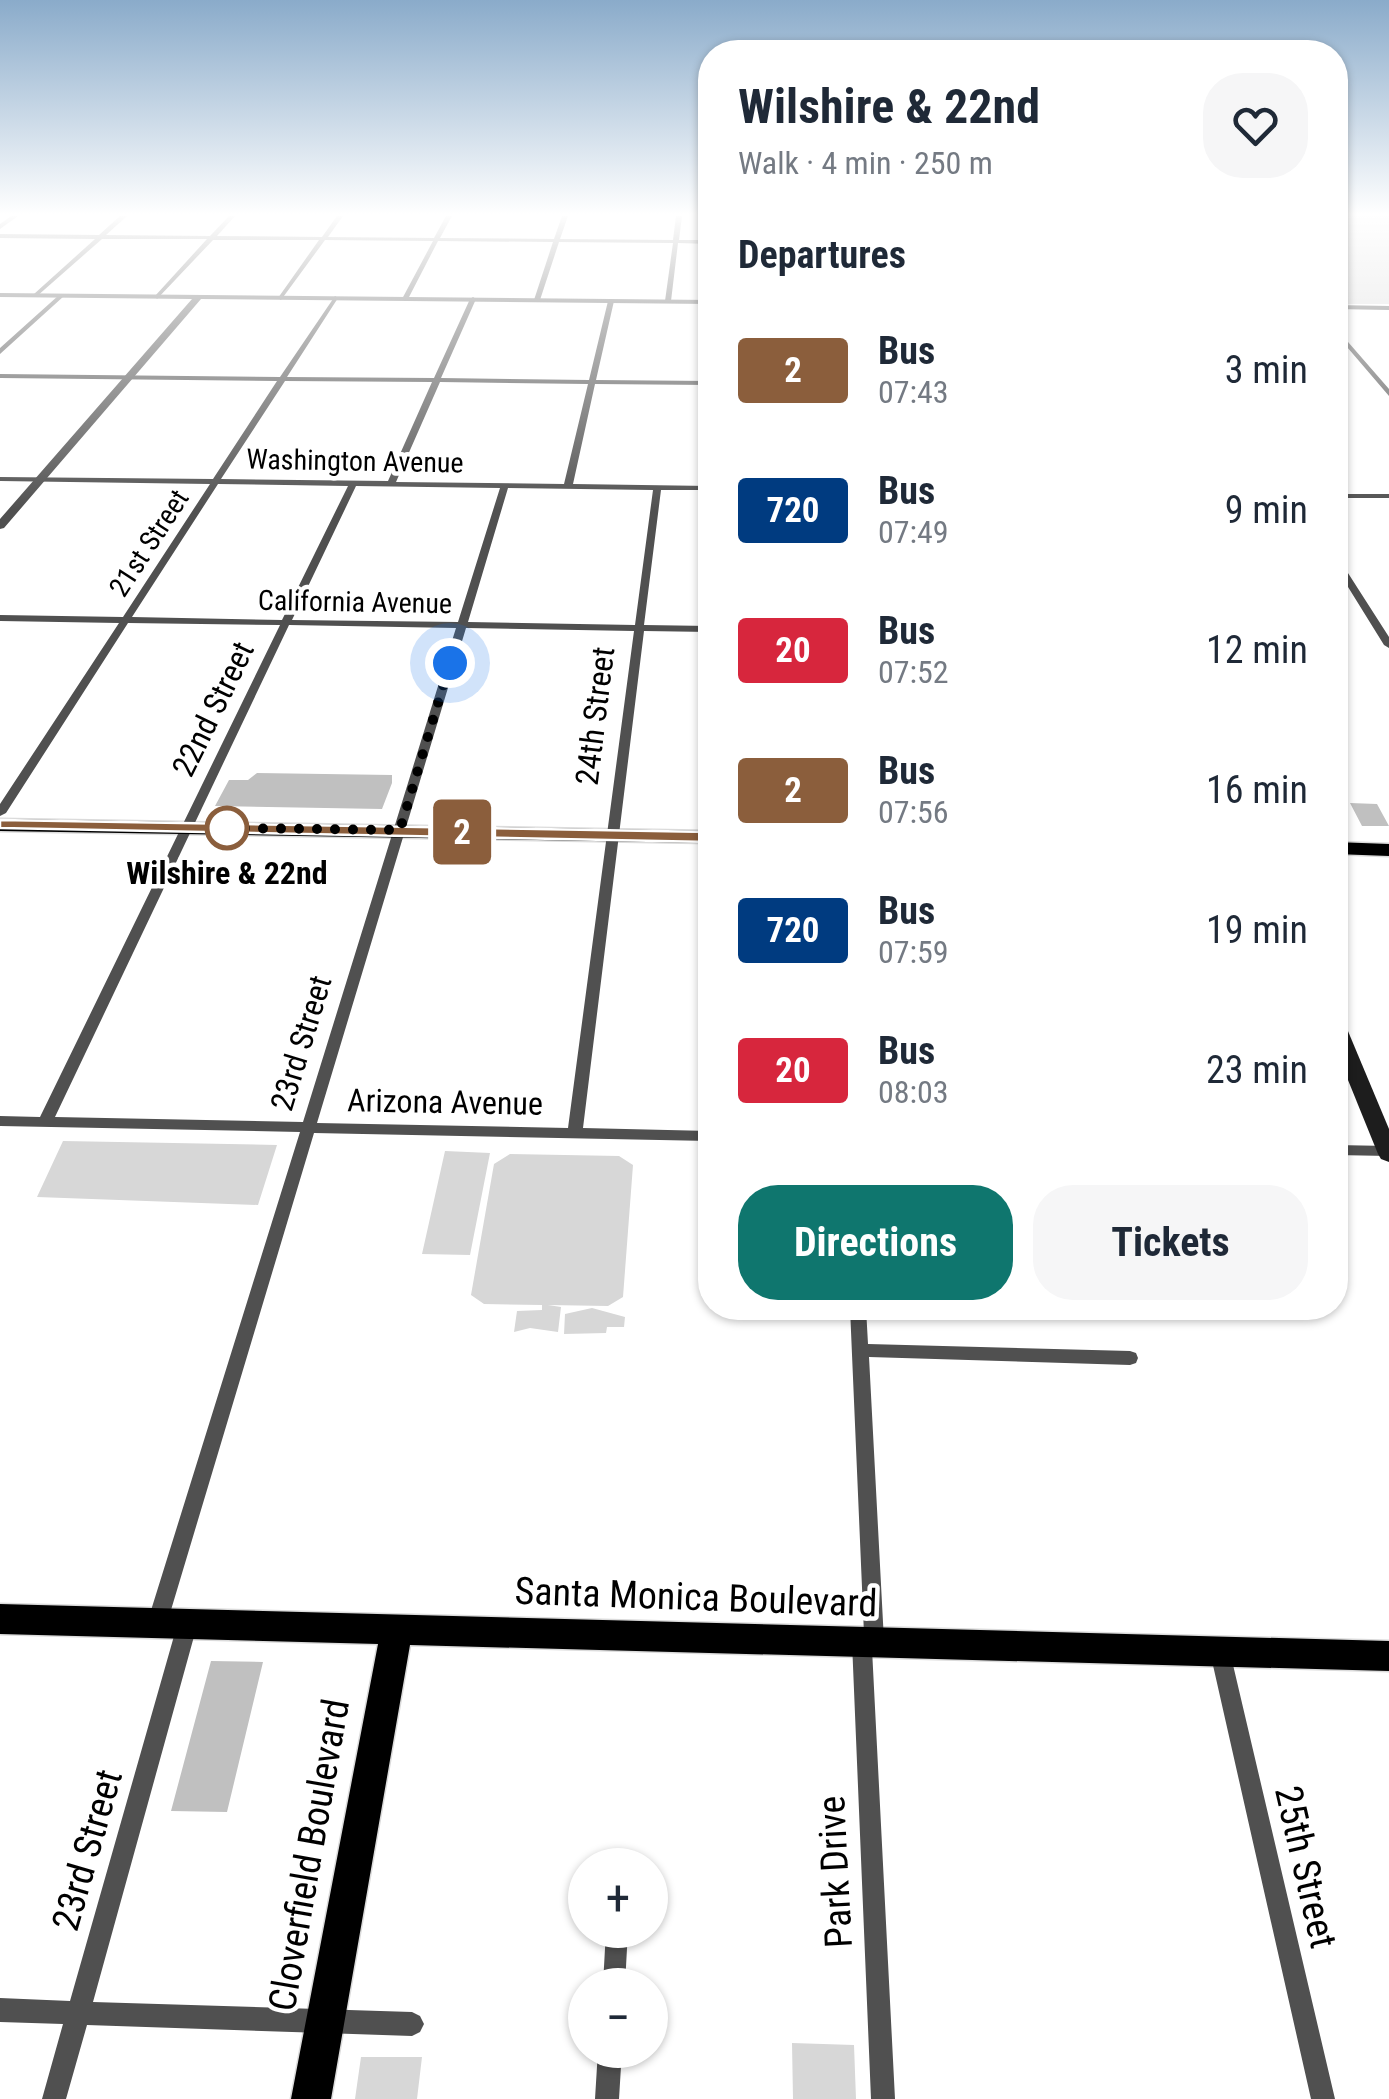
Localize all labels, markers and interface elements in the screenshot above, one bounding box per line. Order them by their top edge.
button: heart [1203,73,1308,178]
text: Wilshire & 22nd [738,78,1040,135]
text: Walk · 4 min · 250 m [738,144,993,182]
text: Departures [738,233,906,277]
text: Bus [878,329,935,373]
text: 3 min [1225,348,1308,392]
text: 2 [784,350,802,391]
text: 07:43 [878,373,949,411]
street label: Washington Avenue [246,443,464,479]
text: Bus [878,469,935,513]
street label: 21st Street [102,483,196,603]
text: 9 min [1225,488,1308,532]
text: 720 [766,490,820,531]
text: 07:49 [878,513,949,551]
street label: California Avenue [258,584,452,620]
text: Bus [878,609,935,653]
text: 12 min [1206,628,1308,672]
text: 20 [775,630,811,671]
street label: 22nd Street [164,635,262,783]
your location [425,638,475,688]
street label: 24th Street [568,645,622,787]
text: 07:52 [878,653,949,691]
text: Bus [878,749,935,793]
text: 16 min [1206,768,1308,812]
text: 2 [784,770,802,811]
text: 07:56 [878,793,949,831]
line badge: 2 [430,800,494,864]
marker: Wilshire & 22nd [206,807,248,849]
text: 2 [453,812,471,853]
place label: Wilshire & 22nd [126,854,328,892]
text: Bus [878,889,935,933]
text: 19 min [1206,908,1308,952]
text: 720 [766,910,820,951]
text: 07:59 [878,933,949,971]
street label: 23rd Street [262,971,340,1115]
text: Bus [878,1029,935,1073]
text: 23 min [1206,1048,1308,1092]
text: 20 [775,1050,811,1091]
text: 08:03 [878,1073,949,1111]
street label: Arizona Avenue [347,1081,543,1123]
button: Directions [738,1185,1013,1300]
button: Tickets [1033,1185,1308,1300]
street label: Santa Monica Boulevard [514,1569,878,1625]
street label: Cloverfield Boulevard [260,1696,358,2014]
street label: 23rd Street [43,1764,131,1936]
street label: 25th Street [1266,1782,1346,1952]
street label: Park Drive [809,1795,861,1949]
map controls [568,1848,668,2068]
button: + [568,1848,668,1948]
button: − [568,1968,668,2068]

